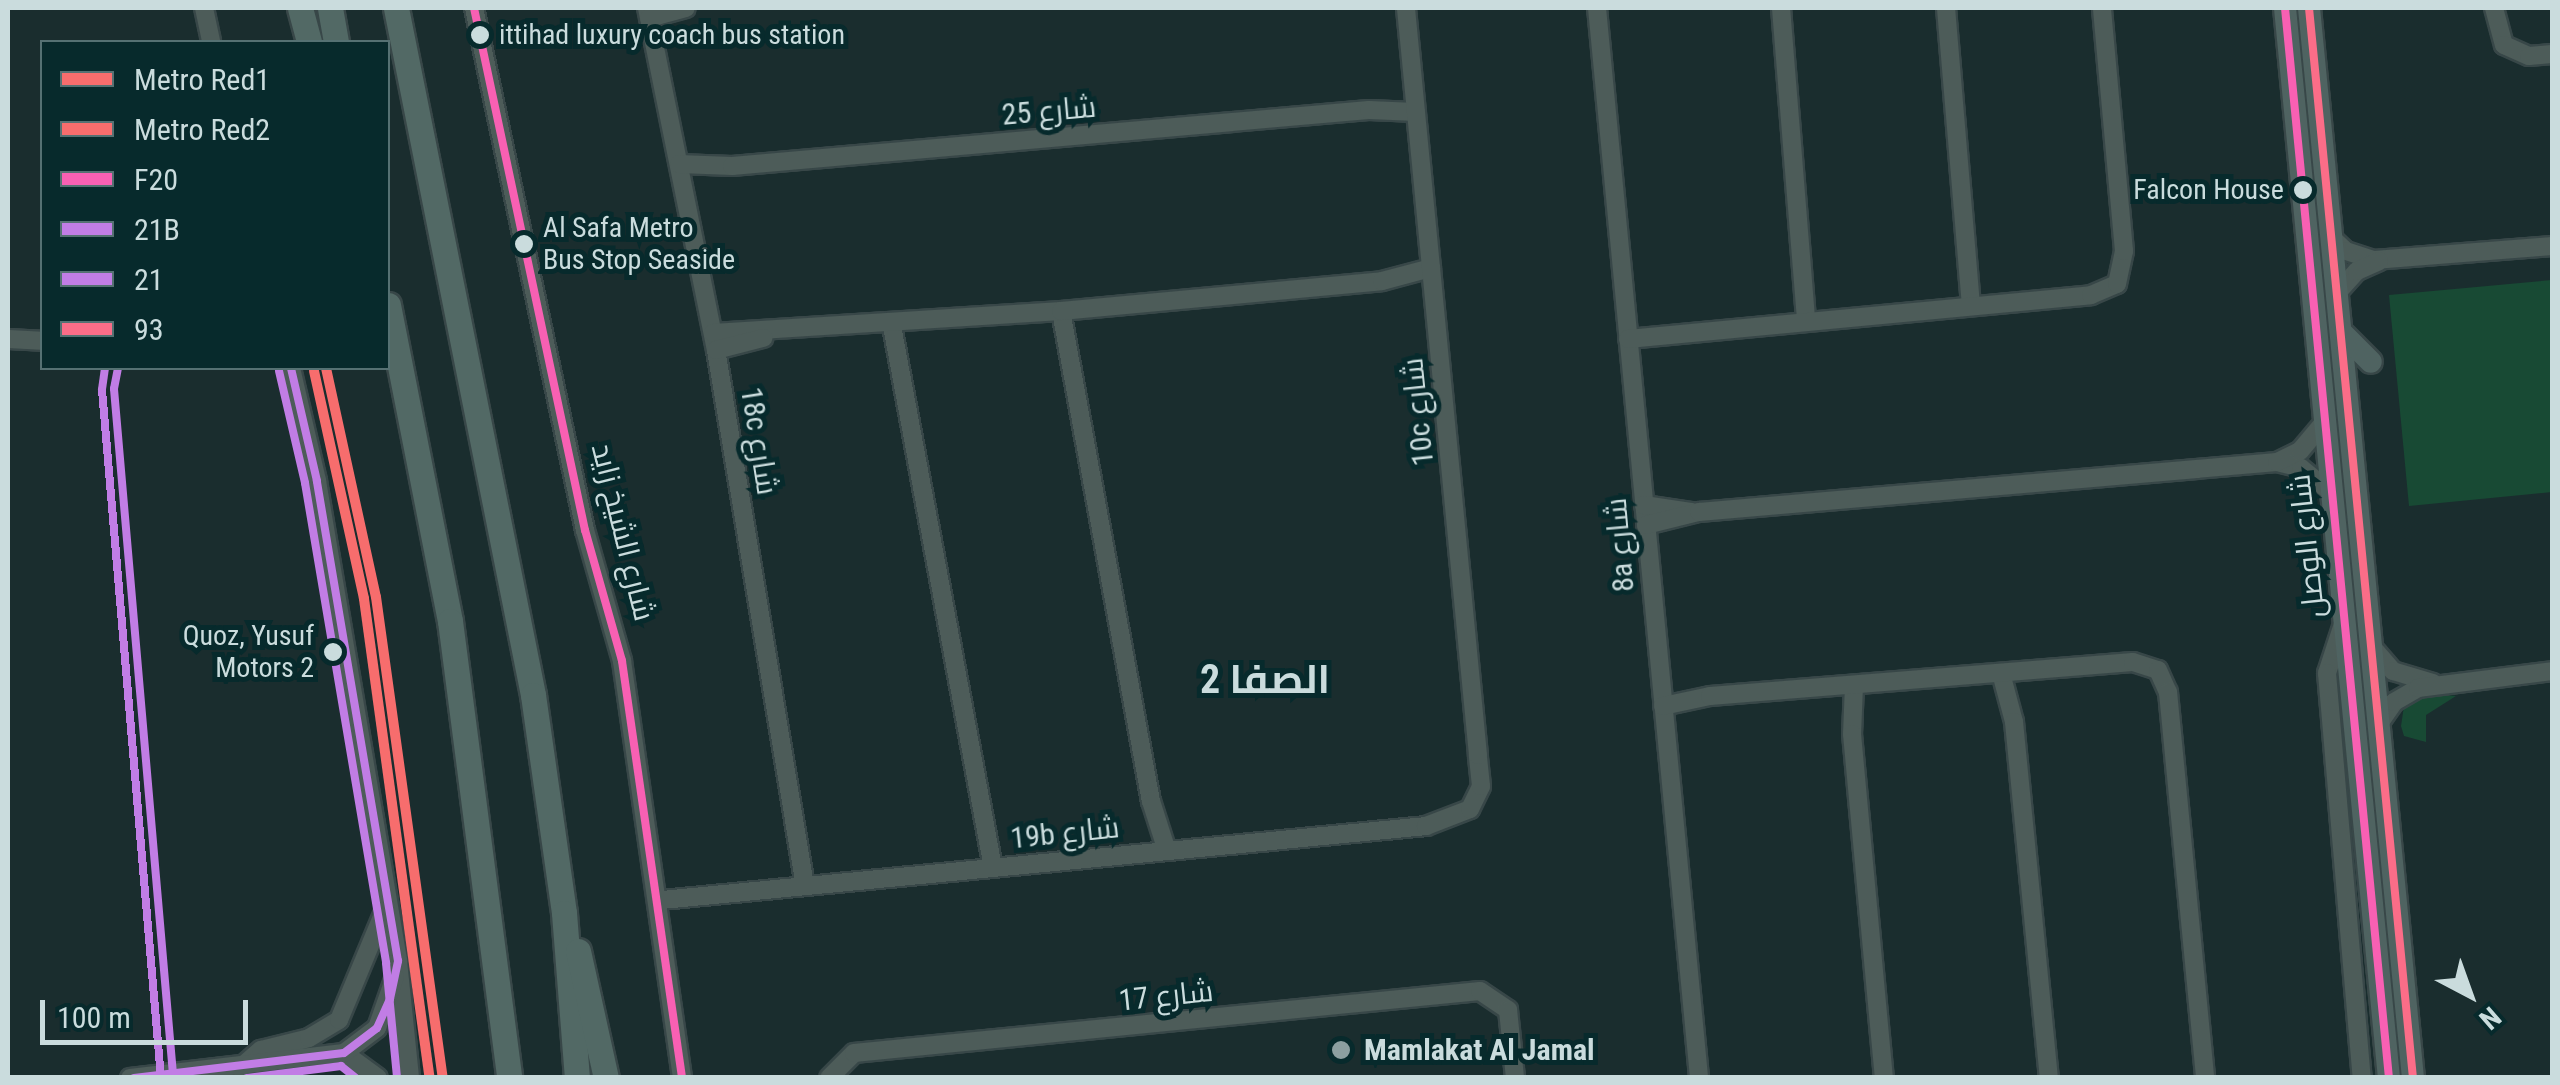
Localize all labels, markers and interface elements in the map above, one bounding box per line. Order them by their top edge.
place label: ittihad luxury coach bus station [499,18,845,52]
marker: ittihad luxury coach bus station [470,25,490,45]
legend [40,40,390,370]
text: Metro Red1 [134,62,270,97]
street label: شارع 25 [1000,89,1098,133]
text: Metro Red2 [134,112,270,147]
text: F20 [134,162,178,197]
place label: Falcon House [2133,173,2284,207]
marker: Falcon House [2293,180,2313,200]
place label: Al Safa Metro Bus Stop Seaside [543,211,735,277]
text: 21B [134,212,180,247]
marker: Al Safa Metro Bus Stop Seaside [514,234,534,254]
text: 21 [134,262,164,297]
text: 93 [134,312,164,347]
street label: 10c شارع [1394,356,1442,468]
street label: 18c شارع [733,385,785,497]
street label: شارع الشيخ زايد [584,440,662,624]
street label: شارع الوصل [2282,472,2332,620]
street label: 8a شارع [1598,497,1642,593]
place label: Quoz, Yusuf Motors 2 [183,619,314,685]
marker: Quoz, Yusuf Motors 2 [323,642,343,662]
district label: الصفا 2 [1200,656,1330,704]
street label: 19b شارع [1009,809,1121,857]
north arrow [2420,945,2520,1045]
street label: شارع 17 [1117,973,1215,1019]
scale bar [45,980,252,1042]
text: 100 m [57,1000,131,1035]
text: N [2473,1000,2507,1036]
place label: Mamlakat Al Jamal [1364,1032,1595,1068]
marker: Mamlakat Al Jamal [1328,1037,1354,1063]

